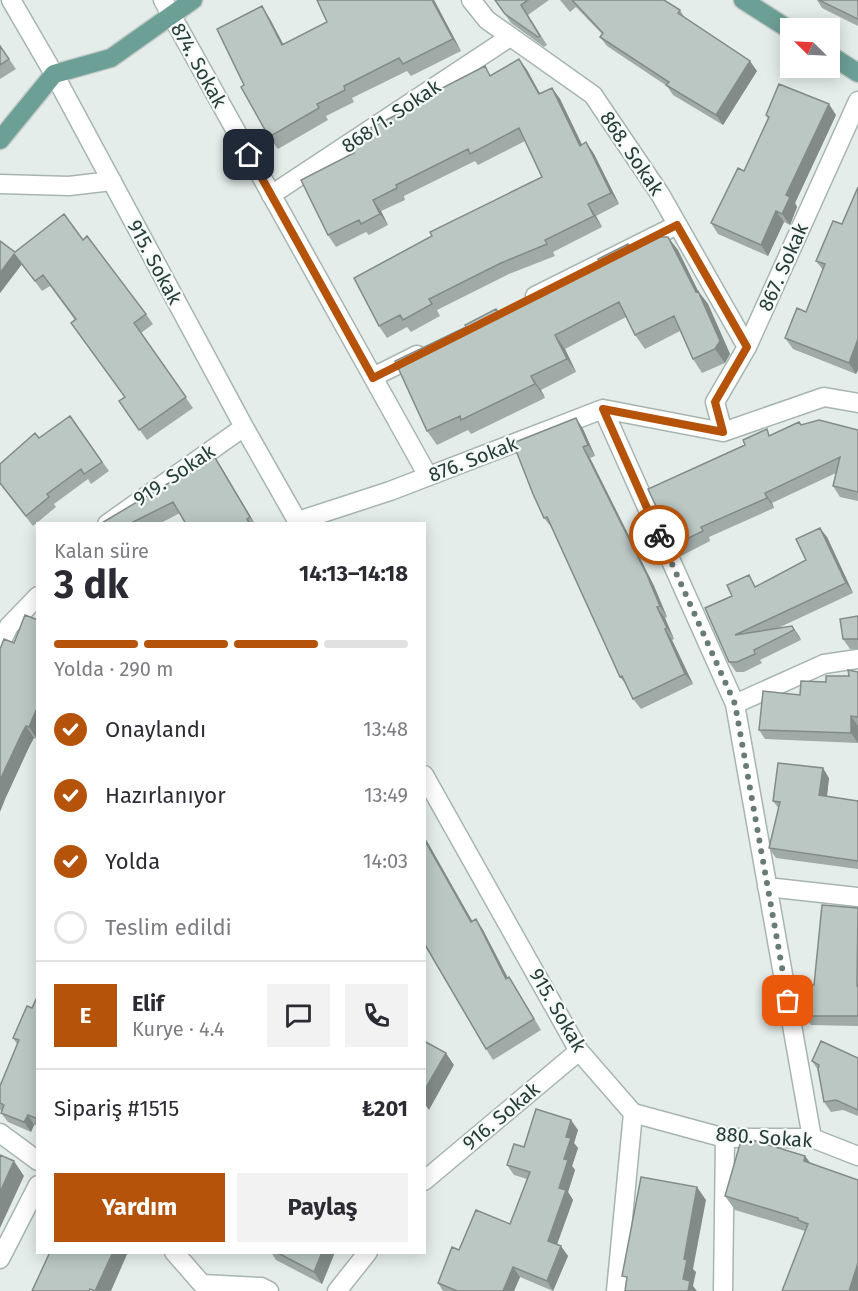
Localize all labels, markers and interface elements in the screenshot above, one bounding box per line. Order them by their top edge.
street label: 874. Sokak [166,18,232,112]
north arrow [780,18,840,78]
map controls [780,18,840,78]
street label: 868/1. Sokak [337,74,446,158]
street label: 868. Sokak [595,106,669,200]
pin [223,129,274,180]
icon: home [232,138,265,171]
street label: 915. Sokak [123,216,188,309]
street label: 867. Sokak [753,219,813,315]
street label: 876. Sokak [425,431,522,487]
street label: 919. Sokak [129,439,220,511]
courier [629,505,689,565]
icon: bike [643,519,676,552]
text: Kalan süre [54,539,149,563]
text: 14:13–14:18 [299,560,408,587]
text: 3 dk [54,562,128,608]
text: Yolda · 290 m [54,657,173,681]
icon: check [54,713,87,746]
text: Onaylandı [105,716,206,743]
text: 13:48 [363,717,408,741]
icon: check [54,779,87,812]
text: Hazırlanıyor [105,782,226,809]
text: 13:49 [364,783,408,807]
icon: check [54,845,87,878]
text: Yolda [105,848,160,875]
text: 14:03 [363,849,408,873]
text: Teslim edildi [105,914,232,941]
street label: 915. Sokak [524,964,592,1057]
pin [762,975,813,1026]
button: chat [267,984,330,1047]
button: phone [345,984,408,1047]
icon: bag [771,984,804,1017]
text: Elif [132,990,164,1017]
text: E [80,1002,91,1029]
text: Kurye · 4.4 [132,1017,224,1041]
street label: 916. Sokak [458,1076,545,1155]
text: Sipariş #1515 [54,1095,179,1122]
text: ₺201 [362,1095,408,1122]
street label: 880. Sokak [715,1122,814,1152]
button: Yardım [54,1173,225,1242]
button: Paylaş [237,1173,408,1242]

